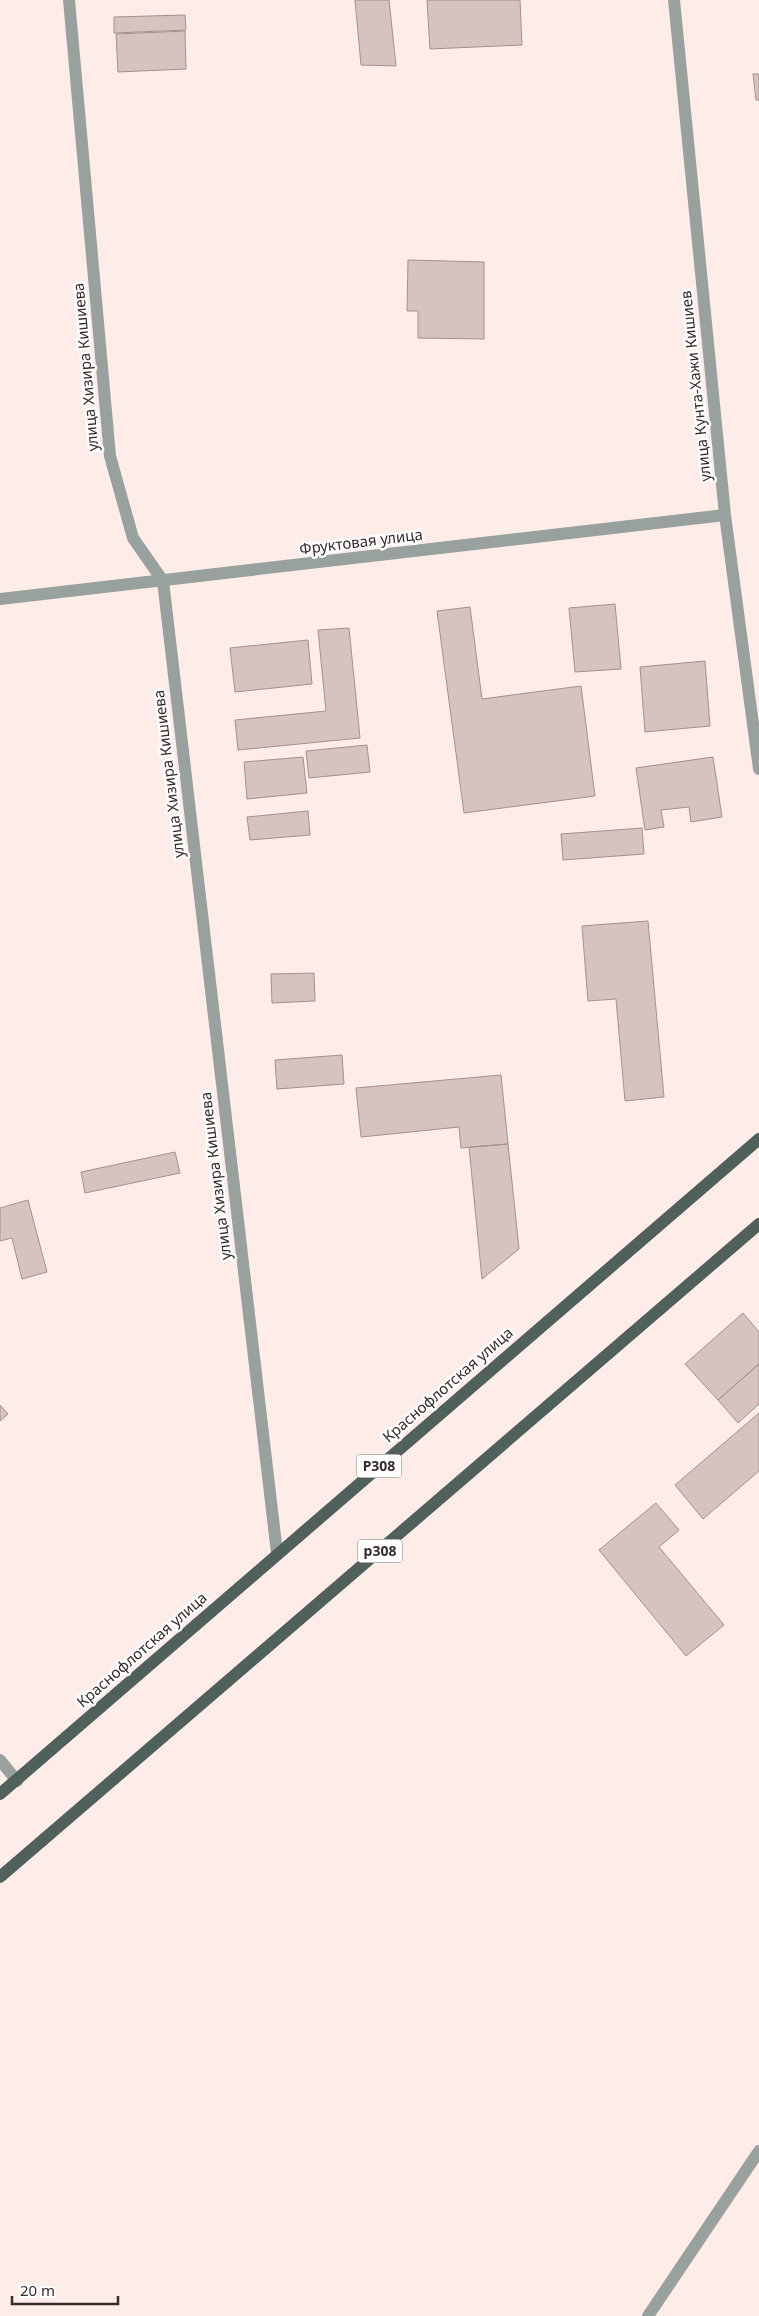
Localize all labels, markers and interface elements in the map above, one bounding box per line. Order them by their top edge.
street label: улица Хизира Кишиева [68,282,102,452]
street label: улица Кунта-Хажи Кишиев [675,290,715,483]
street label: Фруктовая улица [298,524,424,558]
street label: улица Хизира Кишиева [148,689,188,859]
street label: улица Хизира Кишиева [195,1091,235,1261]
street label: Краснофлотская улица [378,1322,517,1446]
road number: P308 [356,1454,402,1478]
road number: p308 [358,1540,402,1562]
street label: Краснофлотская улица [72,1587,211,1711]
scale bar [12,2274,119,2306]
text: 20 m [20,2280,55,2300]

